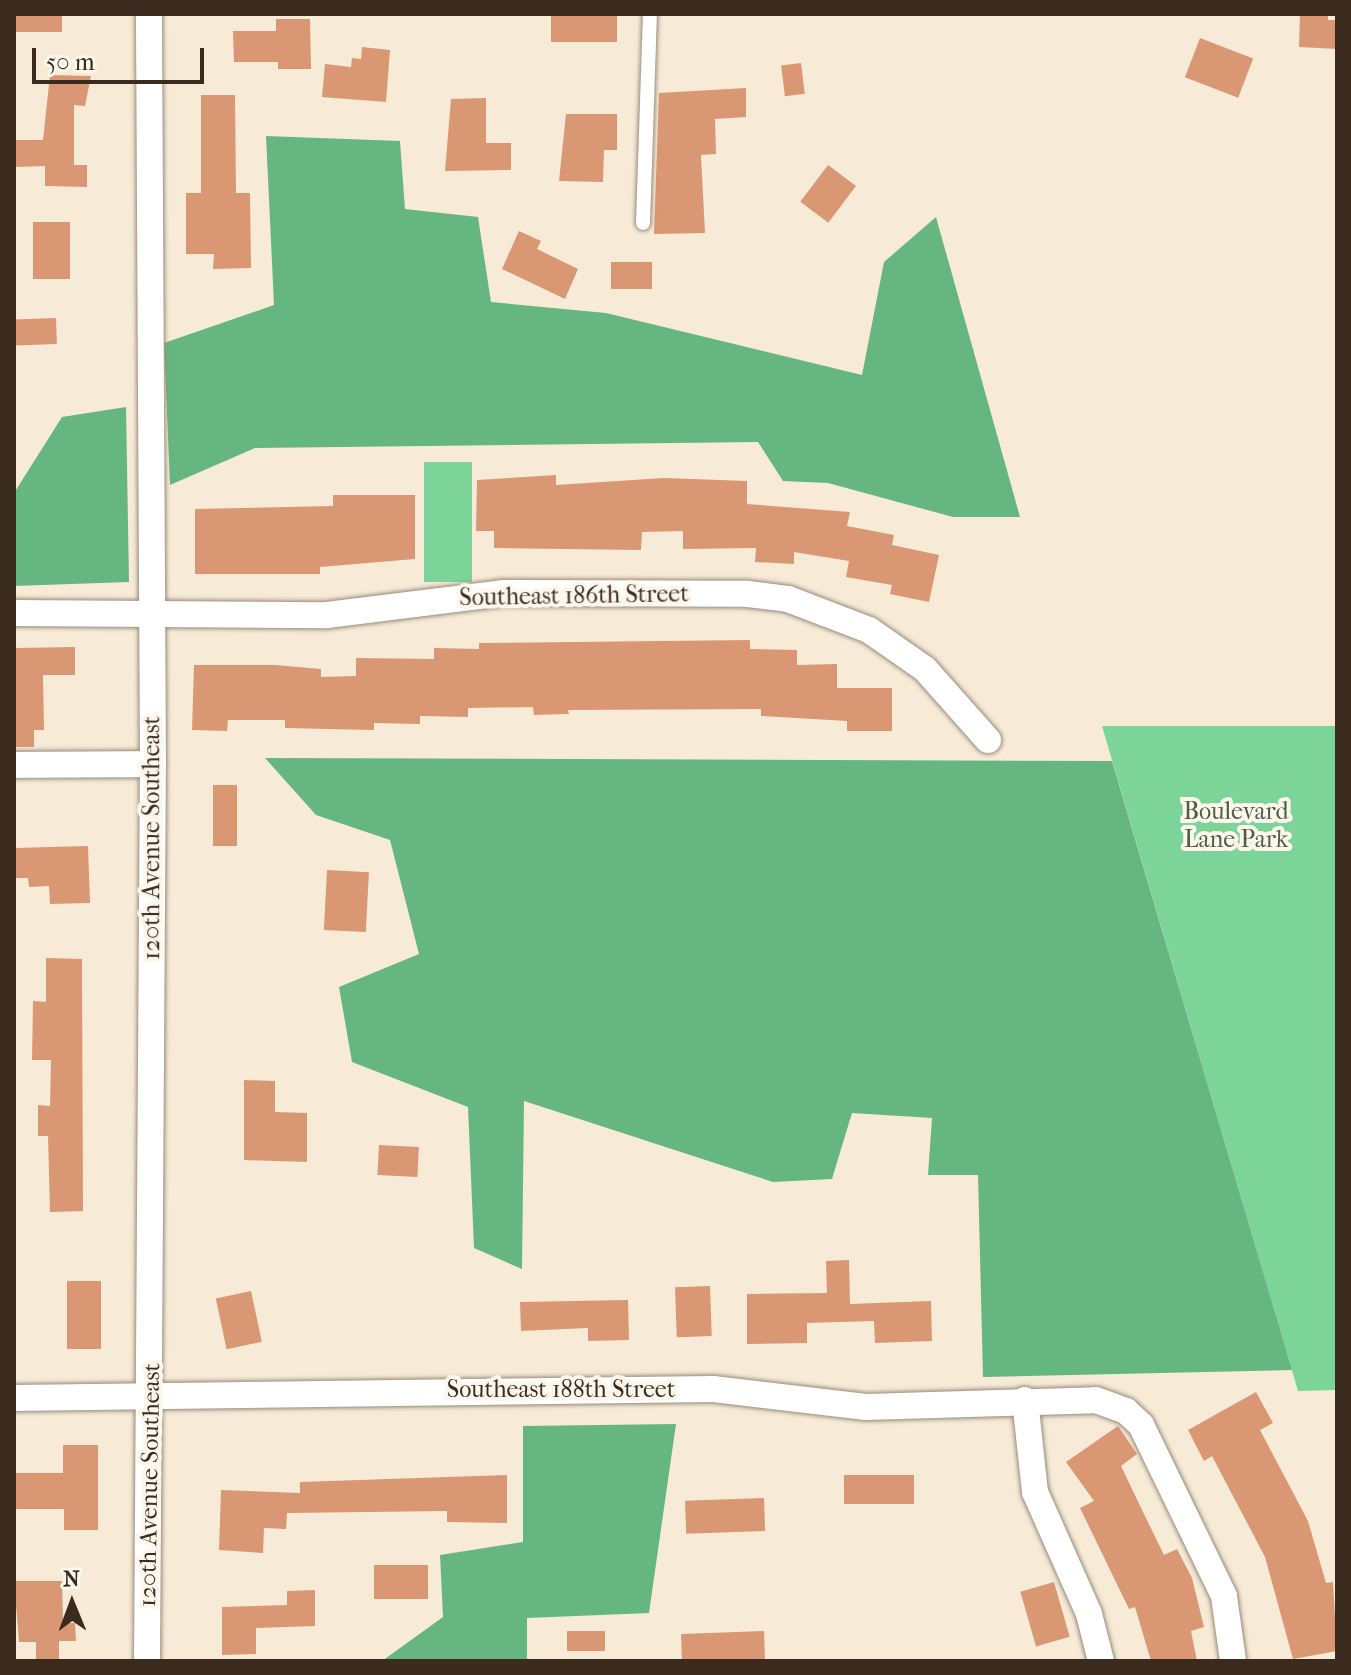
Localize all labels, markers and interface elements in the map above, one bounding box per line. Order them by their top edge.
scale bar [36,32,208,82]
text: 50 m [46,48,95,76]
street label: Southeast 186th Street [459,580,689,612]
street label: 120th Avenue Southeast [138,716,166,960]
park label: Boulevard Lane Park [1183,798,1289,854]
street label: 120th Avenue Southeast [133,1363,167,1607]
street label: Southeast 188th Street [447,1376,675,1404]
north arrow [32,1563,112,1643]
text: N [63,1566,80,1592]

